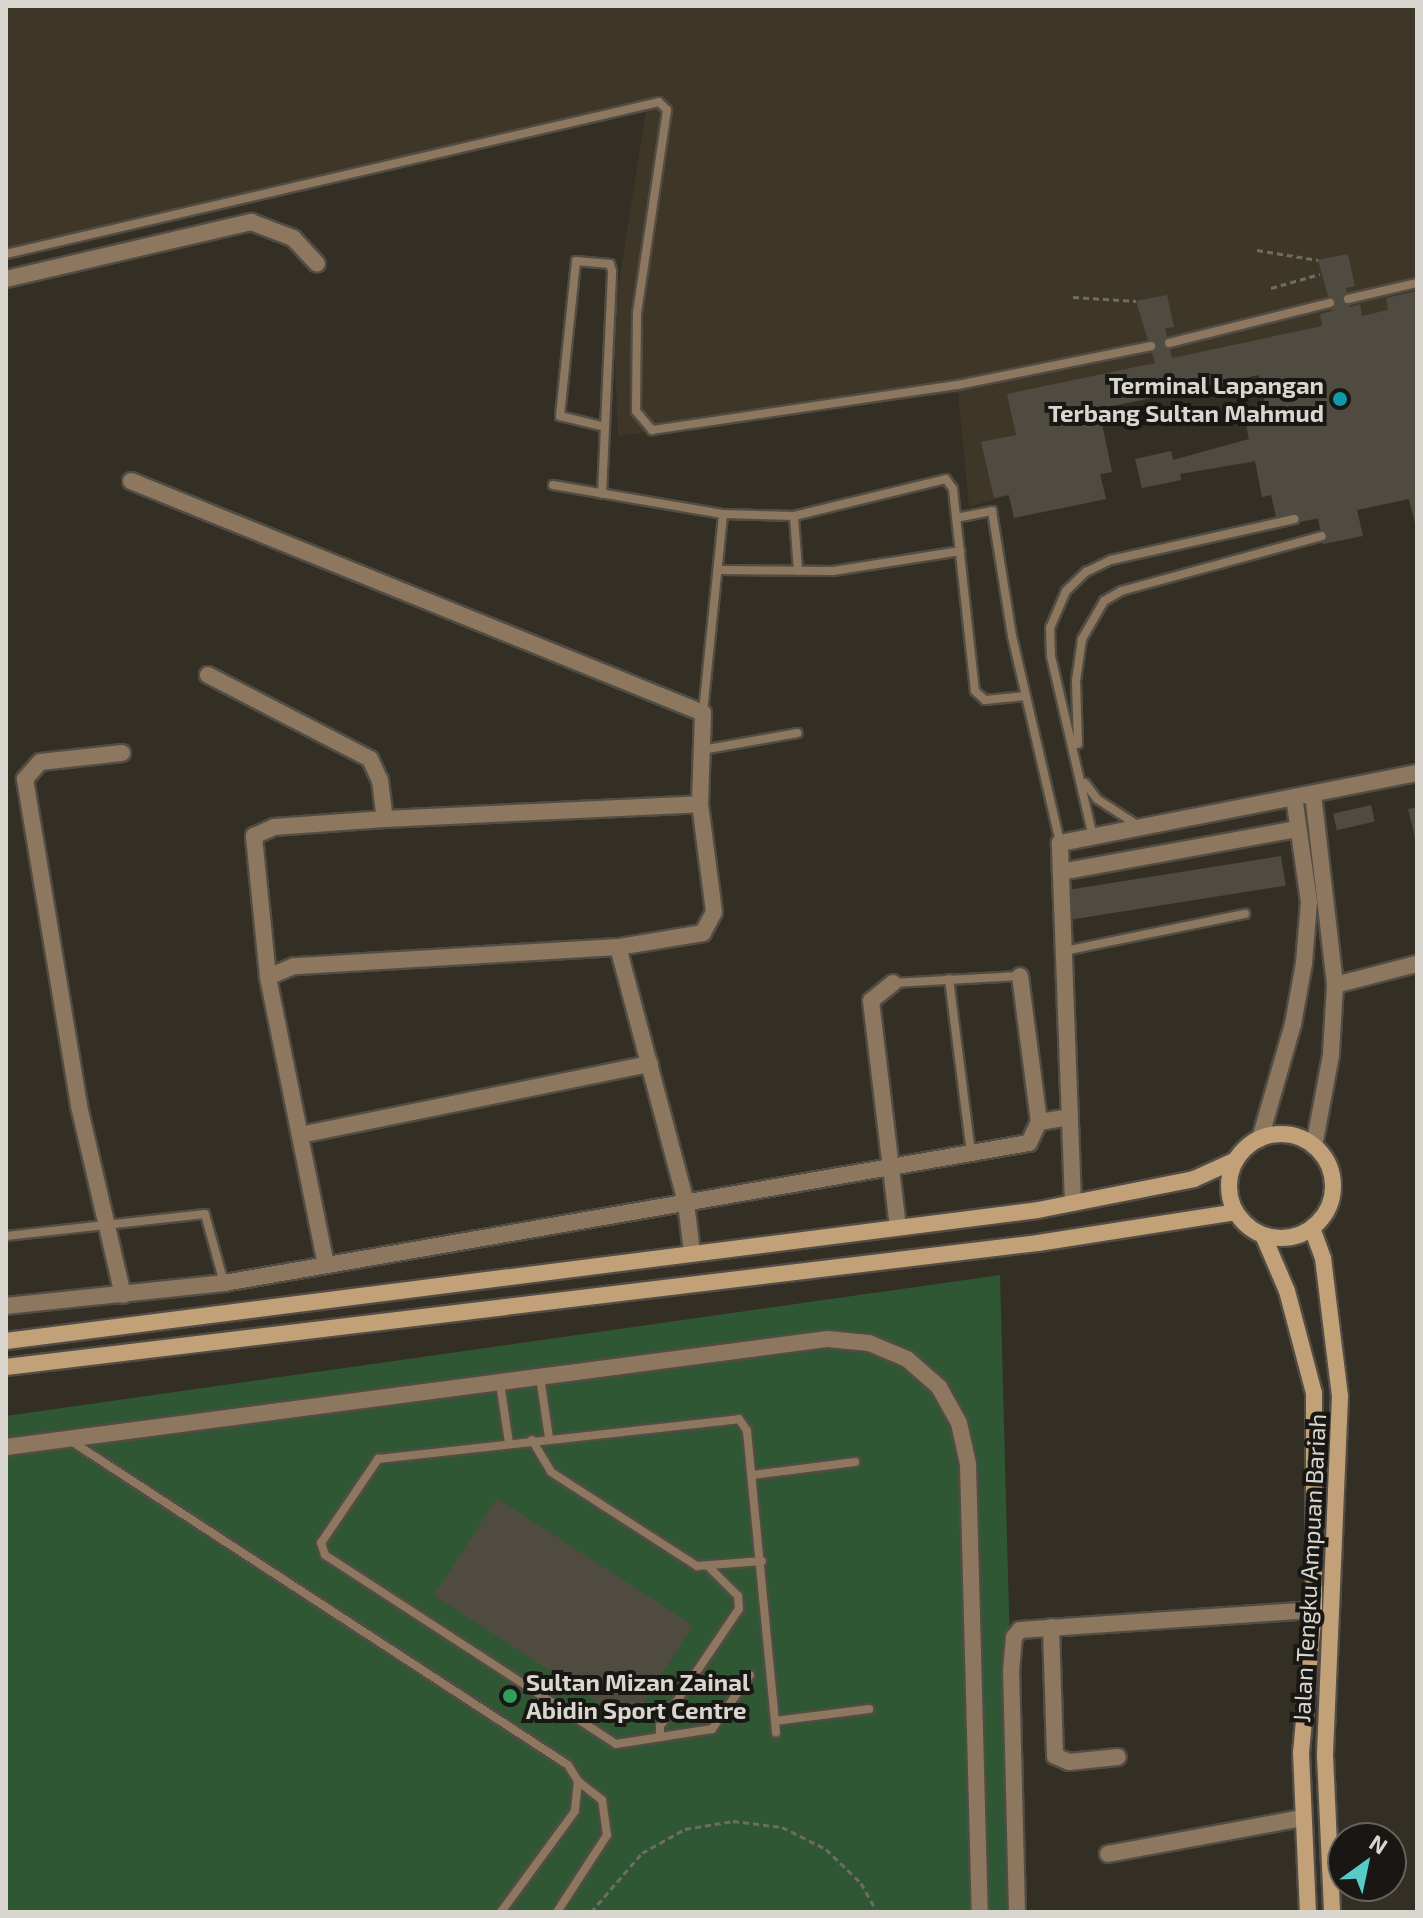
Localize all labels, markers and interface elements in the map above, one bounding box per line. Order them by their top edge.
place label: Terminal Lapangan Terbang Sultan Mahmud [1048,371,1324,427]
marker: Terminal Lapangan Terbang Sultan Mahmud [1331,390,1349,408]
street label: Jalan Tengku Ampuan Bariah [1286,1412,1332,1724]
place label: Sultan Mizan Zainal Abidin Sport Centre [526,1668,750,1724]
marker: Sultan Mizan Zainal Abidin Sport Centre [501,1687,519,1705]
north arrow [1327,1822,1407,1902]
text: N [1365,1828,1393,1859]

